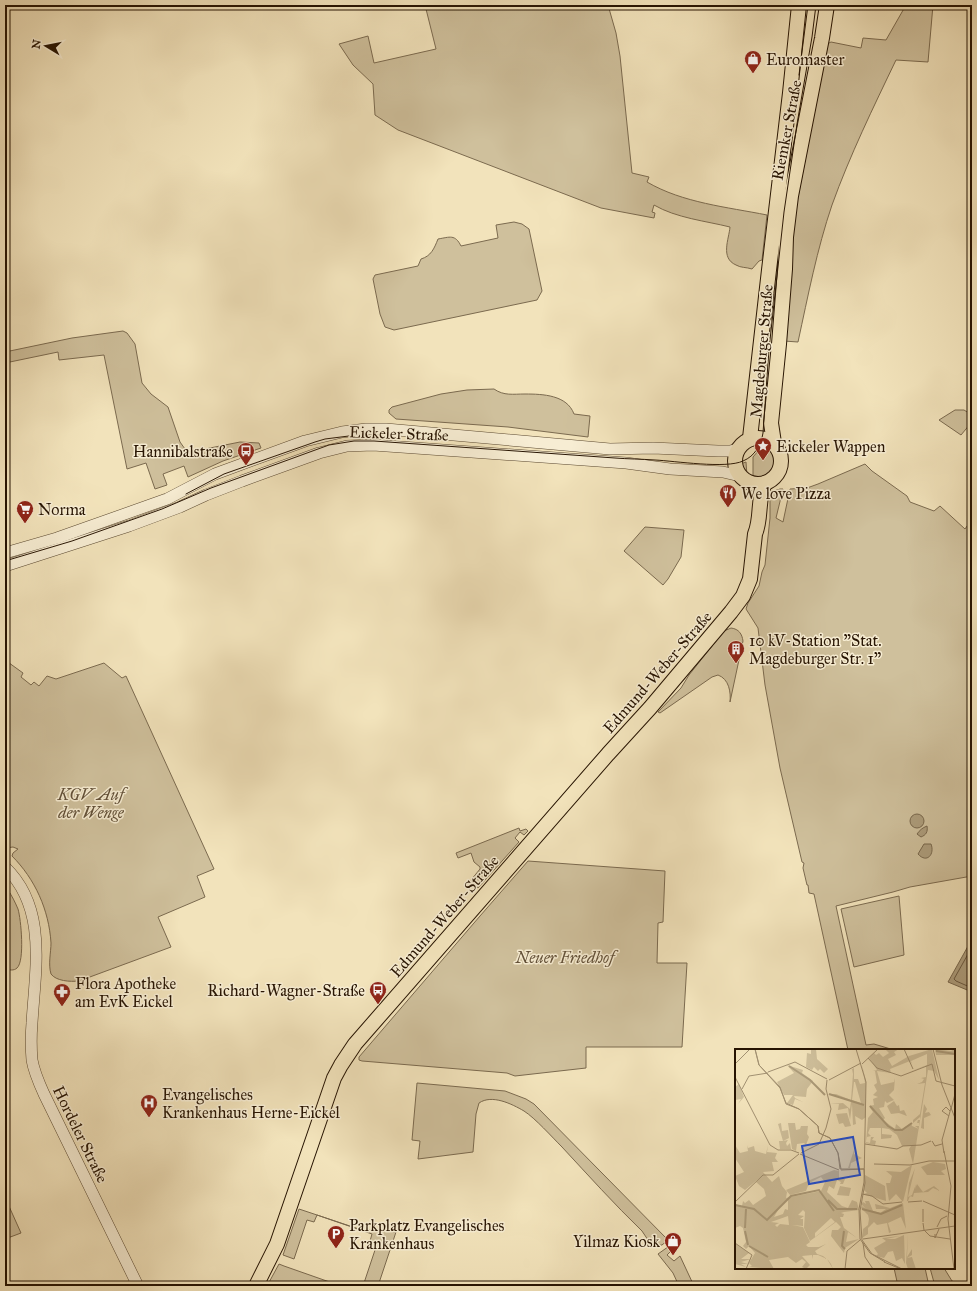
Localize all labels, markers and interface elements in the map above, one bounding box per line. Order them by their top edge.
north arrow [26,26,66,66]
text: N [29,38,44,50]
shop icon: Euromaster [743,49,763,74]
place label: Euromaster [766,50,844,69]
street label: Riemker Straße [767,78,806,182]
street label: Magdeburger Straße [746,283,778,419]
street label: Eickeler Straße [349,422,449,445]
place icon: Eickeler Wappen [753,436,773,461]
place label: Eickeler Wappen [776,437,886,456]
bus stop icon: Hannibalstraße [236,441,256,466]
place label: Hannibalstraße [133,442,233,461]
restaurant icon: We love Pizza [718,483,738,508]
place label: We love Pizza [741,484,831,503]
supermarket icon: Norma [15,499,35,524]
place label: Norma [38,500,86,519]
street label: Edmund-Weber-Straße [599,607,716,737]
place label: 10 kV-Station "Stat. Magdeburger Str. 1" [749,631,882,669]
building icon: 10 kV-Station "Stat. Magdeburger Str. 1" [726,639,746,664]
park label: KGV Auf der Wenge [57,785,129,822]
street label: Edmund-Weber-Straße [386,851,503,981]
park label: Neuer Friedhof [515,948,619,967]
place label: Flora Apotheke am EvK Eickel [75,974,176,1011]
bus stop icon: Richard-Wagner-Straße [368,980,388,1005]
place label: Richard-Wagner-Straße [207,981,365,1001]
pharmacy icon: Flora Apotheke am EvK Eickel [52,982,72,1007]
inset map [735,1049,955,1269]
street label: Hordeler Straße [49,1083,112,1186]
place label: Evangelisches Krankenhaus Herne-Eickel [162,1085,341,1122]
hospital icon: Evangelisches Krankenhaus Herne-Eickel [139,1093,159,1118]
place label: Parkplatz Evangelisches Krankenhaus [349,1216,505,1253]
parking icon: Parkplatz Evangelisches Krankenhaus [326,1224,346,1249]
shop icon: Yilmaz Kiosk [663,1231,683,1256]
place label: Yilmaz Kiosk [573,1232,661,1251]

